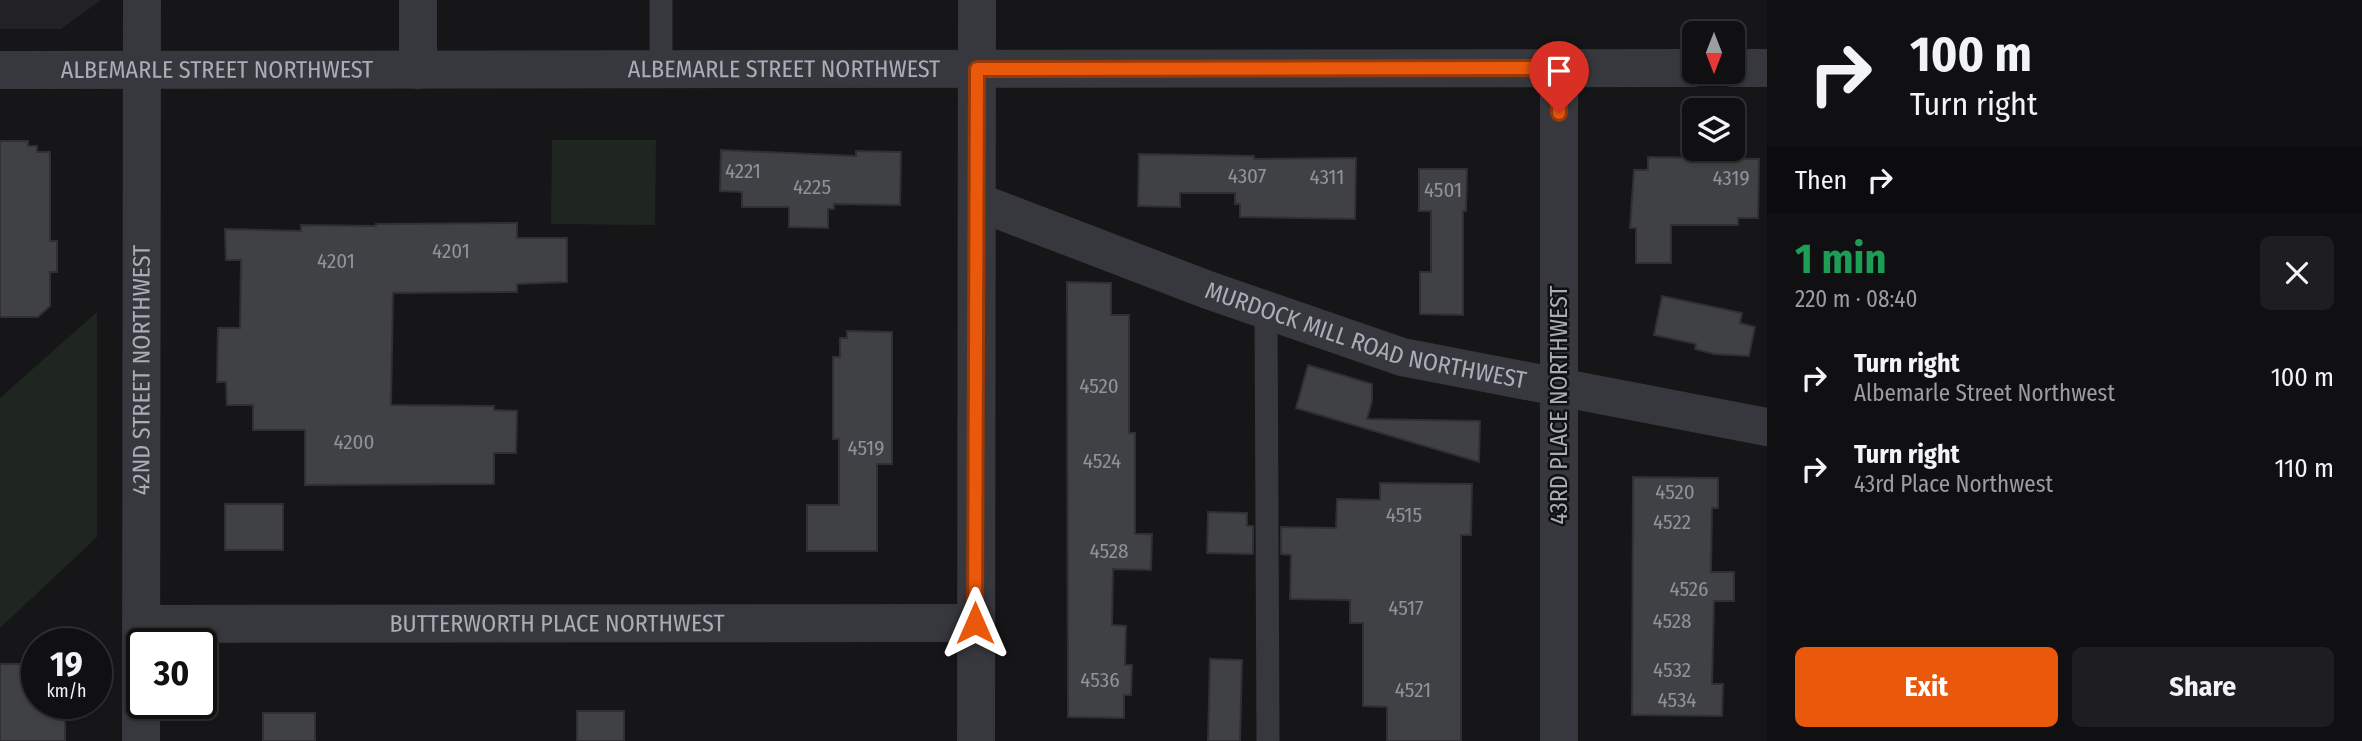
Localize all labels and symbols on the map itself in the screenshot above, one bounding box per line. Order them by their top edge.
north arrow [1682,21,1745,84]
pin [1529,41,1589,113]
street label: ALBEMARLE STREET NORTHWEST [628,55,940,83]
street label: ALBEMARLE STREET NORTHWEST [61,56,373,84]
house number: 4221 [725,158,761,184]
house number: 4307 [1228,163,1266,189]
house number: 4311 [1310,164,1344,190]
house number: 4319 [1712,165,1750,191]
house number: 4225 [793,174,831,200]
house number: 4501 [1424,177,1462,203]
house number: 4201 [432,238,470,264]
street label: 42ND STREET NORTHWEST [127,245,156,495]
house number: 4201 [317,248,355,274]
street label: MURDOCK MILL ROAD NORTHWEST [1201,276,1529,395]
street label: 43RD PLACE NORTHWEST [1545,286,1573,524]
house number: 4520 [1079,373,1119,399]
house number: 4200 [333,429,375,455]
house number: 4519 [848,435,884,461]
house number: 4524 [1083,448,1121,474]
house number: 4520 [1655,479,1695,505]
house number: 4515 [1386,502,1422,528]
house number: 4522 [1653,509,1691,535]
house number: 4528 [1089,538,1129,564]
house number: 4526 [1669,576,1709,602]
position arrow [938,586,1012,660]
house number: 4517 [1388,595,1424,621]
house number: 4528 [1652,608,1692,634]
street label: BUTTERWORTH PLACE NORTHWEST [389,609,725,638]
speed limit sign: 30 [126,628,217,719]
house number: 4532 [1653,657,1691,683]
house number: 4536 [1080,667,1120,693]
house number: 4521 [1395,677,1431,703]
house number: 4534 [1658,687,1696,713]

